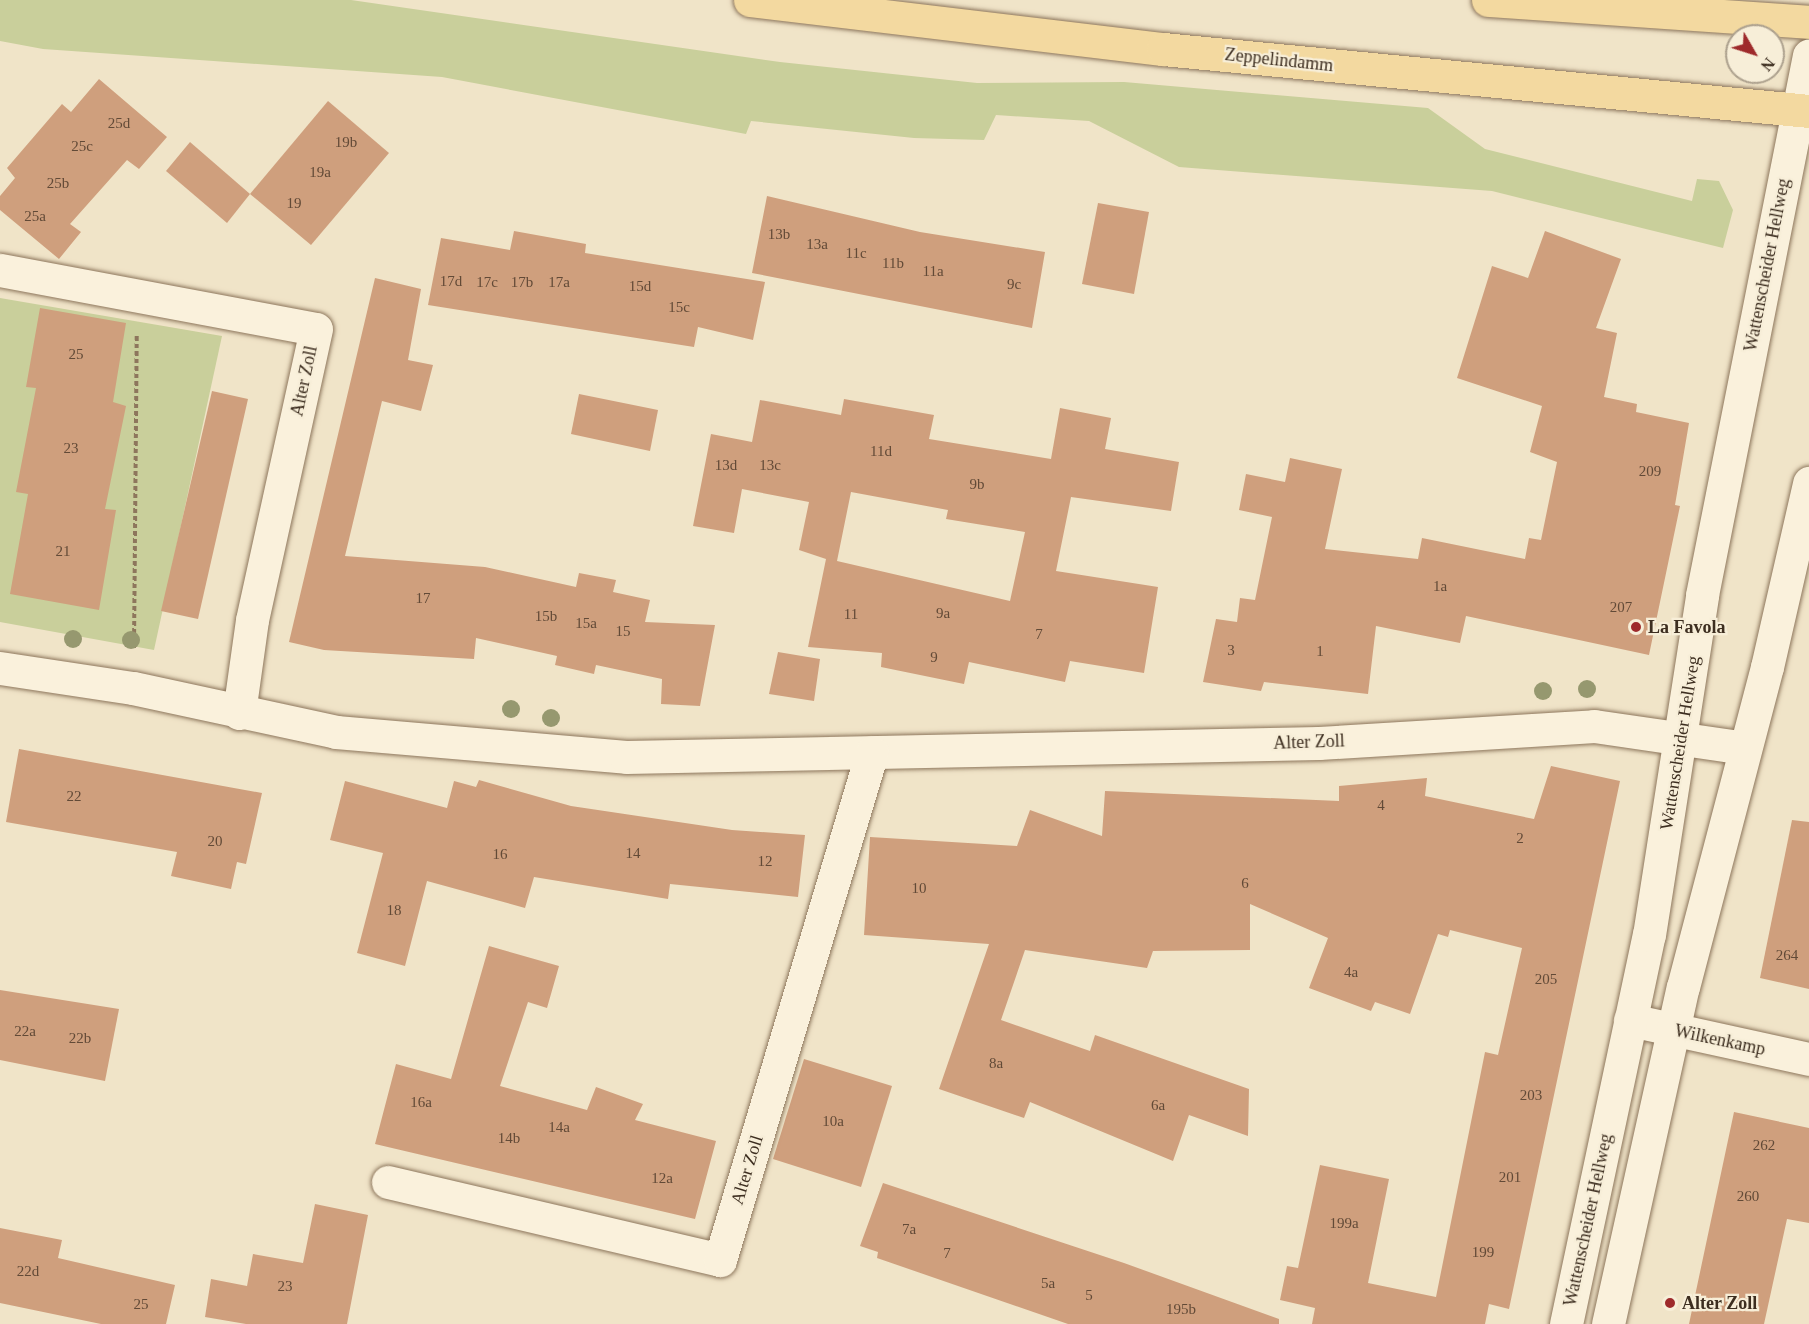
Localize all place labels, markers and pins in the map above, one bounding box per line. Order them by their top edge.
place label: La Favola [1648,616,1726,638]
marker: La Favola [1629,620,1643,634]
place label: Alter Zoll [1682,1292,1757,1314]
marker: Alter Zoll [1663,1296,1677,1310]

